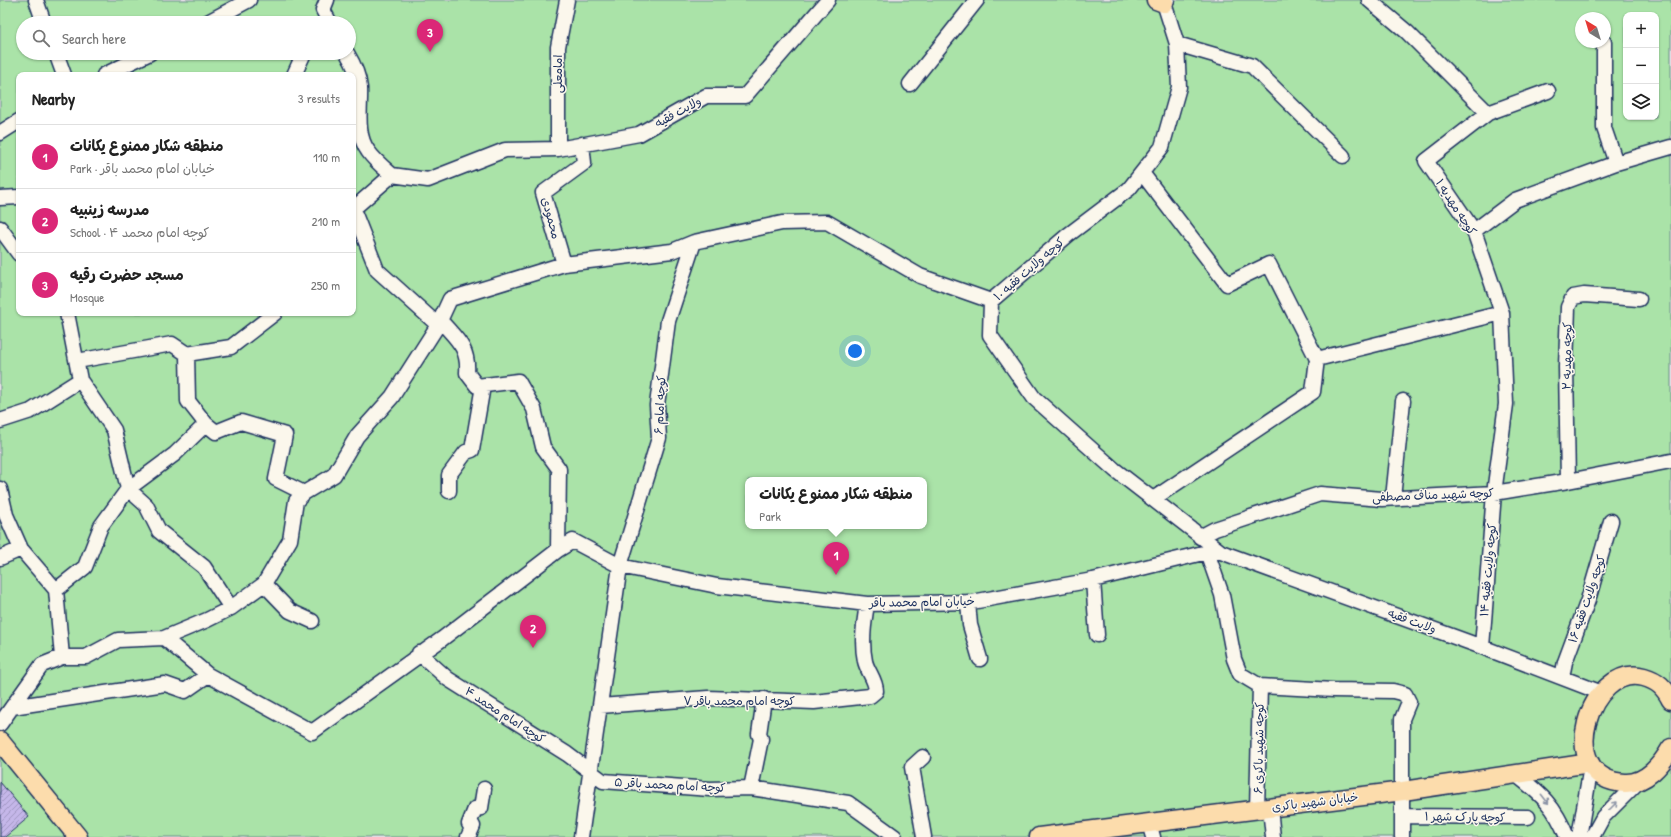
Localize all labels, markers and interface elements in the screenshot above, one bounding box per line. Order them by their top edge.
north arrow [1575,12,1611,48]
map controls [1623,12,1659,120]
button: + [1623,12,1659,48]
search box [16,16,356,60]
pin: 3 [417,19,443,52]
icon: search [30,27,52,49]
text: Search here [62,28,126,49]
button: − [1623,48,1659,84]
street label: امامعلی [549,55,566,93]
button: layers [1623,84,1659,120]
text: Nearby [32,87,75,110]
text: 3 results [298,89,340,107]
street label: ولایت فقیه [652,92,704,131]
text: منطقه شکار ممنوع یکانات [70,135,224,156]
text: 1 [43,148,47,166]
text: 110 m [313,148,340,166]
text: Park · خیابان امام محمد باقر [70,159,215,177]
street label: کوچه مهدیه ۱ [1432,175,1481,238]
street label: محمودی [538,195,565,241]
text: مدرسه زینبیه [70,199,149,220]
text: 2 [42,212,48,230]
text: 210 m [312,212,340,230]
text: School · کوچه امام محمد ۴ [70,223,209,241]
street label: کوچه ولایت فقیه ۱۰ [990,233,1068,304]
text: مسجد حضرت رقیه [70,264,184,285]
text: 3 [42,276,48,294]
text: 250 m [311,276,340,294]
text: Mosque [70,288,104,306]
street label: کوچه مهدیه ۲ [1557,322,1576,390]
your location [845,341,865,361]
street label: کوچه امام ۶ [649,375,671,435]
popup [745,477,927,529]
text: منطقه شکار ممنوع یکانات [759,483,913,504]
street label: کوچه شهید مناف مصطفی [1372,484,1494,505]
text: Park [759,507,781,525]
street label: کوچه ولایت فقیه ۱۴ [1475,522,1500,617]
pin: 1 [823,542,849,575]
street label: کوچه ولایت فقیه ۱۶ [1563,552,1610,645]
street label: خیابان امام محمد باقر [868,592,975,612]
street label: ولایت فقیه [1386,604,1439,637]
pin: 2 [520,615,546,648]
street label: کوچه امام محمد ۴ [461,682,549,748]
street label: کوچه امام محمد باقر ۷ [683,692,795,710]
street label: کوچه شهید باکری ۶ [1249,702,1268,794]
street label: کوچه امام محمد باقر ۵ [614,773,726,797]
street label: خیابان شهید باکری [1271,788,1359,815]
one-way arrow [1541,793,1549,804]
one-way arrow [1608,801,1618,811]
street label: کوچه پارک شهر ۱ [1424,807,1506,826]

